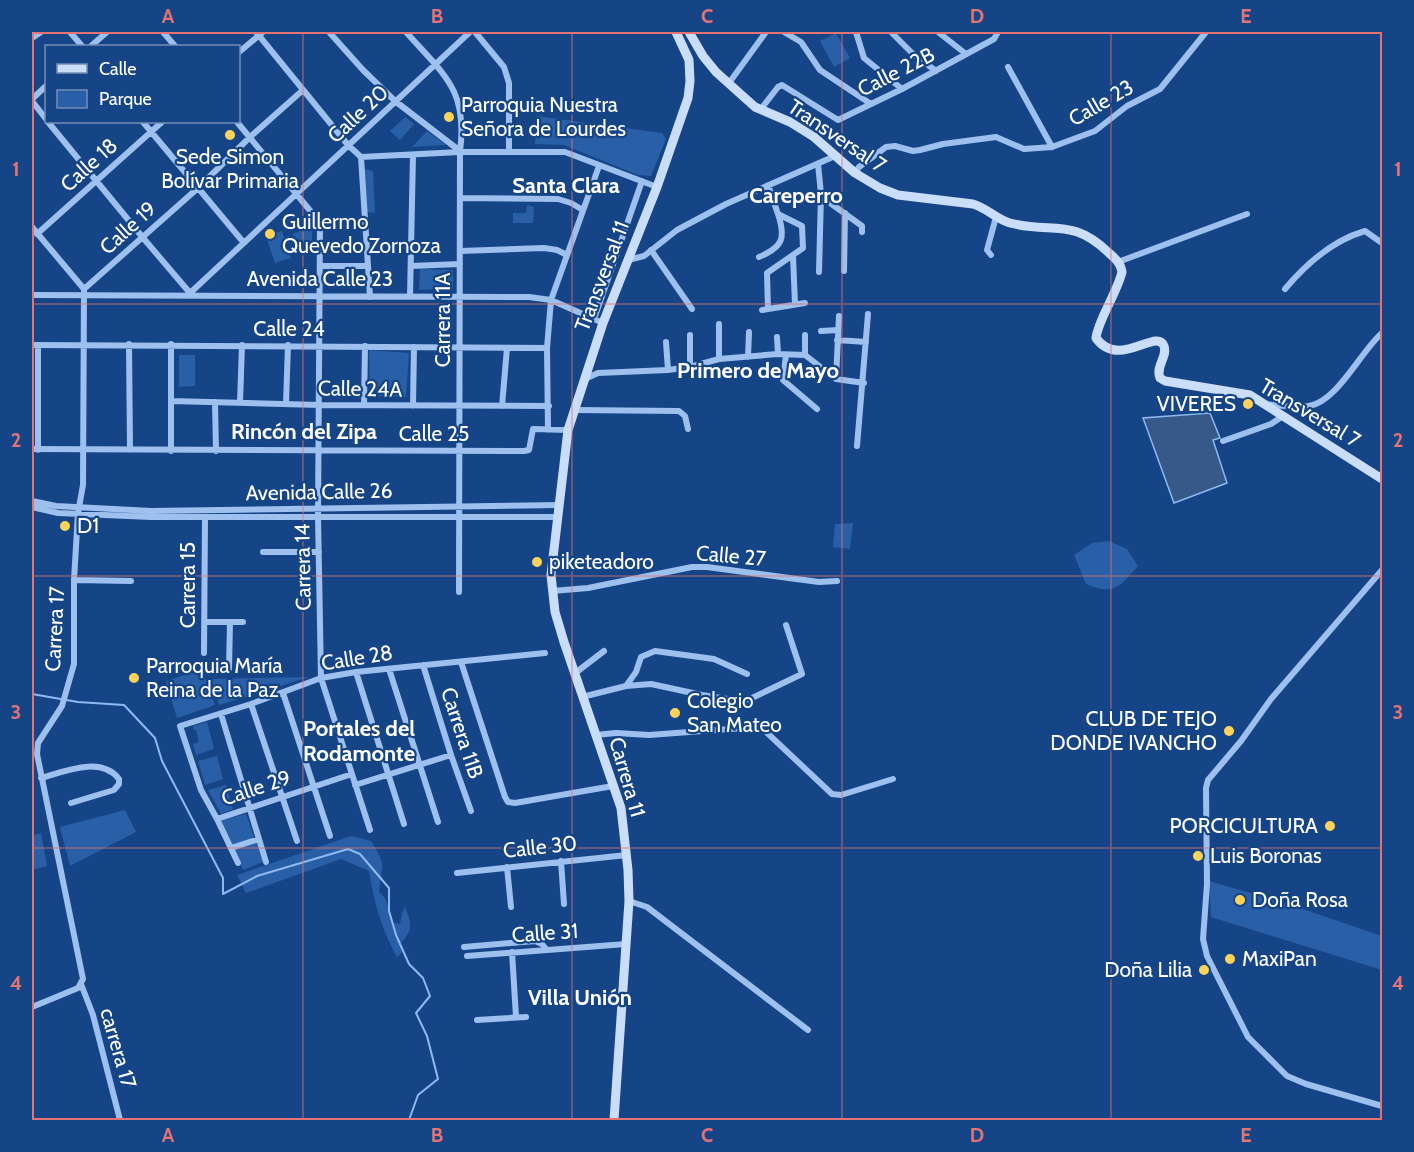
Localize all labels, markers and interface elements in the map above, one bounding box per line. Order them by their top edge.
text: A [162,4,175,28]
text: B [431,4,443,28]
text: C [701,4,713,28]
text: D [970,4,984,28]
text: E [1240,4,1252,28]
street label: Calle 22B [853,42,938,102]
legend [45,45,240,123]
text: Calle [99,58,136,80]
street label: Calle 23 [1064,74,1138,131]
street label: Calle 20 [322,79,393,148]
text: Parque [99,88,152,110]
place label: Parroquia Nuestra Señora de Lourdes [461,92,626,141]
street label: Transversal 7 [783,94,891,178]
marker: Parroquia Nuestra Señora de Lourdes [442,110,456,124]
marker: Sede Simon Bolívar Primaria [223,128,237,142]
street label: Calle 18 [55,133,122,197]
place label: Sede Simon Bolívar Primaria [161,144,299,193]
text: 1 [12,157,20,181]
text: 1 [1394,157,1402,181]
district label: Santa Clara [512,172,620,199]
district label: Careperro [749,182,843,209]
street label: Calle 19 [94,196,161,259]
place label: Guillermo Quevedo Zornoza [282,209,441,258]
street label: Transversal 11 [569,217,634,334]
marker: Guillermo Quevedo Zornoza [263,227,277,241]
street label: Avenida Calle 23 [247,266,393,291]
street label: Carrera 11A [430,273,455,367]
street label: Calle 24 [253,316,325,341]
district label: Primero de Mayo [677,357,839,384]
street label: Transversal 7 [1255,373,1365,453]
street label: Calle 24A [318,375,402,402]
place label: VIVERES [1157,391,1236,416]
marker: VIVERES [1241,397,1255,411]
district label: Rincón del Zipa [231,418,377,445]
street label: Calle 25 [399,421,469,446]
text: 2 [11,428,21,452]
text: 2 [1393,428,1403,452]
street label: Avenida Calle 26 [245,478,393,505]
place label: D1 [77,513,99,538]
marker: D1 [58,519,72,533]
street label: Carrera 14 [289,523,316,611]
street label: Calle 27 [695,540,767,571]
street label: Carrera 15 [175,542,200,628]
place label: piketeadoro [549,549,654,574]
marker: piketeadoro [530,555,544,569]
street label: Carrera 17 [40,585,69,672]
street label: Calle 28 [319,640,394,675]
place label: Parroquia María Reina de la Paz [146,653,282,702]
marker: Parroquia María Reina de la Paz [127,671,141,685]
street label: Carrera 11B [436,684,489,782]
place label: Colegio San Mateo [687,688,782,737]
text: 3 [11,700,21,724]
text: 3 [1393,700,1403,724]
marker: Colegio San Mateo [668,706,682,720]
place label: CLUB DE TEJO DONDE IVANCHO [1050,706,1217,755]
district label: Portales del Rodamonte [303,715,415,767]
marker: CLUB DE TEJO DONDE IVANCHO [1222,724,1236,738]
street label: Carrera 11 [604,734,651,820]
street label: Calle 29 [218,765,294,810]
place label: PORCICULTURA [1170,813,1318,838]
marker: PORCICULTURA [1323,819,1337,833]
street label: Calle 30 [502,830,578,863]
place label: Luis Boronas [1210,843,1322,868]
marker: Luis Boronas [1191,849,1205,863]
place label: Doña Rosa [1252,887,1348,912]
marker: Doña Rosa [1233,893,1247,907]
street label: Calle 31 [511,918,579,947]
place label: MaxiPan [1242,946,1317,971]
marker: MaxiPan [1223,952,1237,966]
place label: Doña Lilia [1104,957,1192,982]
marker: Doña Lilia [1197,963,1211,977]
text: 4 [10,971,22,995]
text: 4 [1392,971,1404,995]
district label: Villa Unión [528,984,632,1011]
street label: carrera 17 [95,1005,142,1091]
text: A [162,1123,175,1147]
text: B [431,1123,443,1147]
text: C [701,1123,713,1147]
text: D [970,1123,984,1147]
text: E [1240,1123,1252,1147]

